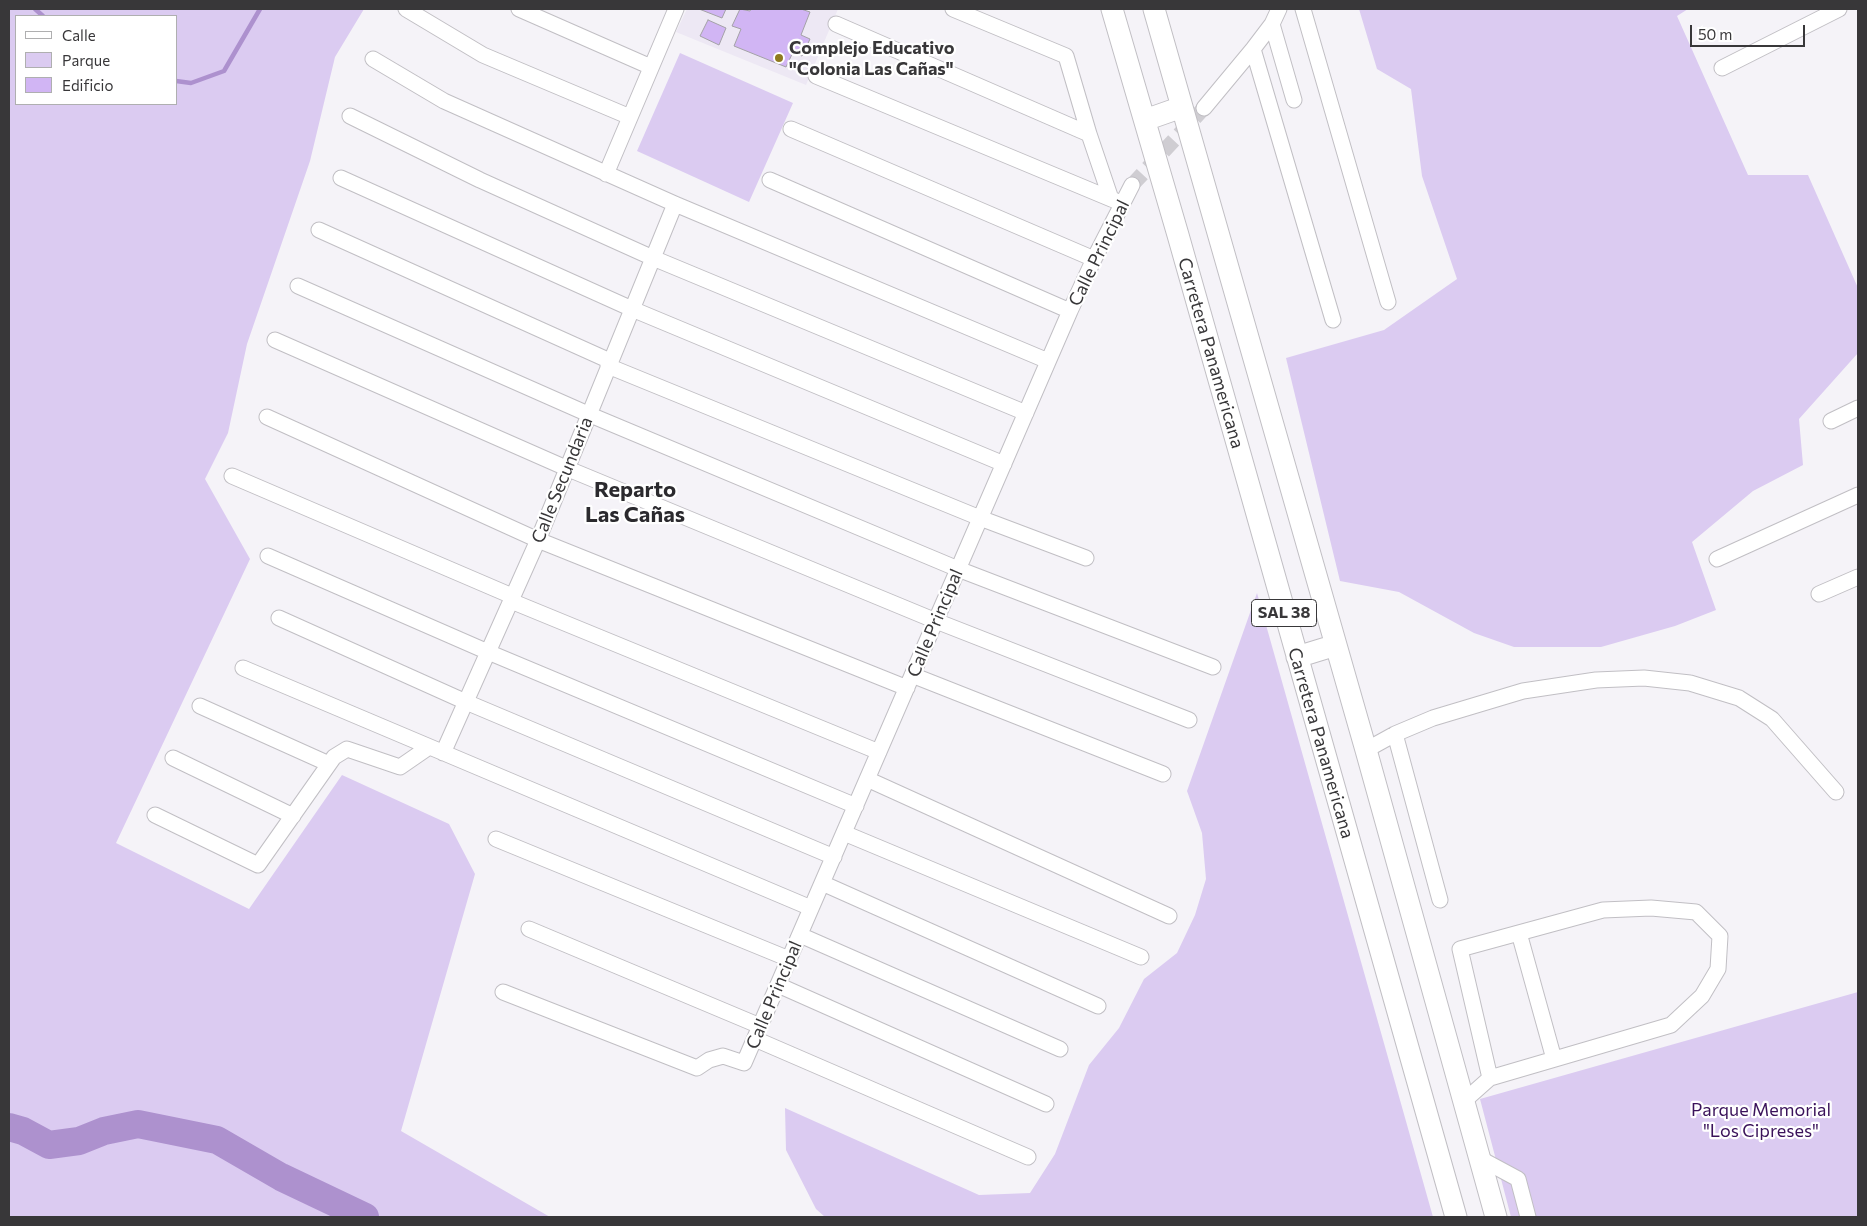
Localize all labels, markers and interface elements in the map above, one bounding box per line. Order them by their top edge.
legend [15,15,178,105]
scale bar [1692,15,1807,47]
text: 50 m [1698,25,1732,43]
text: Calle [62,26,96,44]
place label: Complejo Educativo "Colonia Las Cañas" [789,37,954,80]
text: Parque [62,51,110,69]
marker: Complejo Educativo "Colonia Las Cañas" [773,52,785,64]
text: Edificio [62,76,113,94]
street label: Calle Principal [1064,196,1134,310]
street label: Carretera Panamericana [1173,255,1249,451]
street label: Calle Secundaria [527,414,597,546]
district label: Reparto Las Cañas [585,477,685,528]
street label: Calle Principal [903,566,967,680]
road number: SAL 38 [1252,600,1316,626]
street label: Carretera Panamericana [1283,645,1359,841]
street label: Calle Principal [742,938,806,1052]
park label: Parque Memorial "Los Cipreses" [1691,1099,1831,1142]

